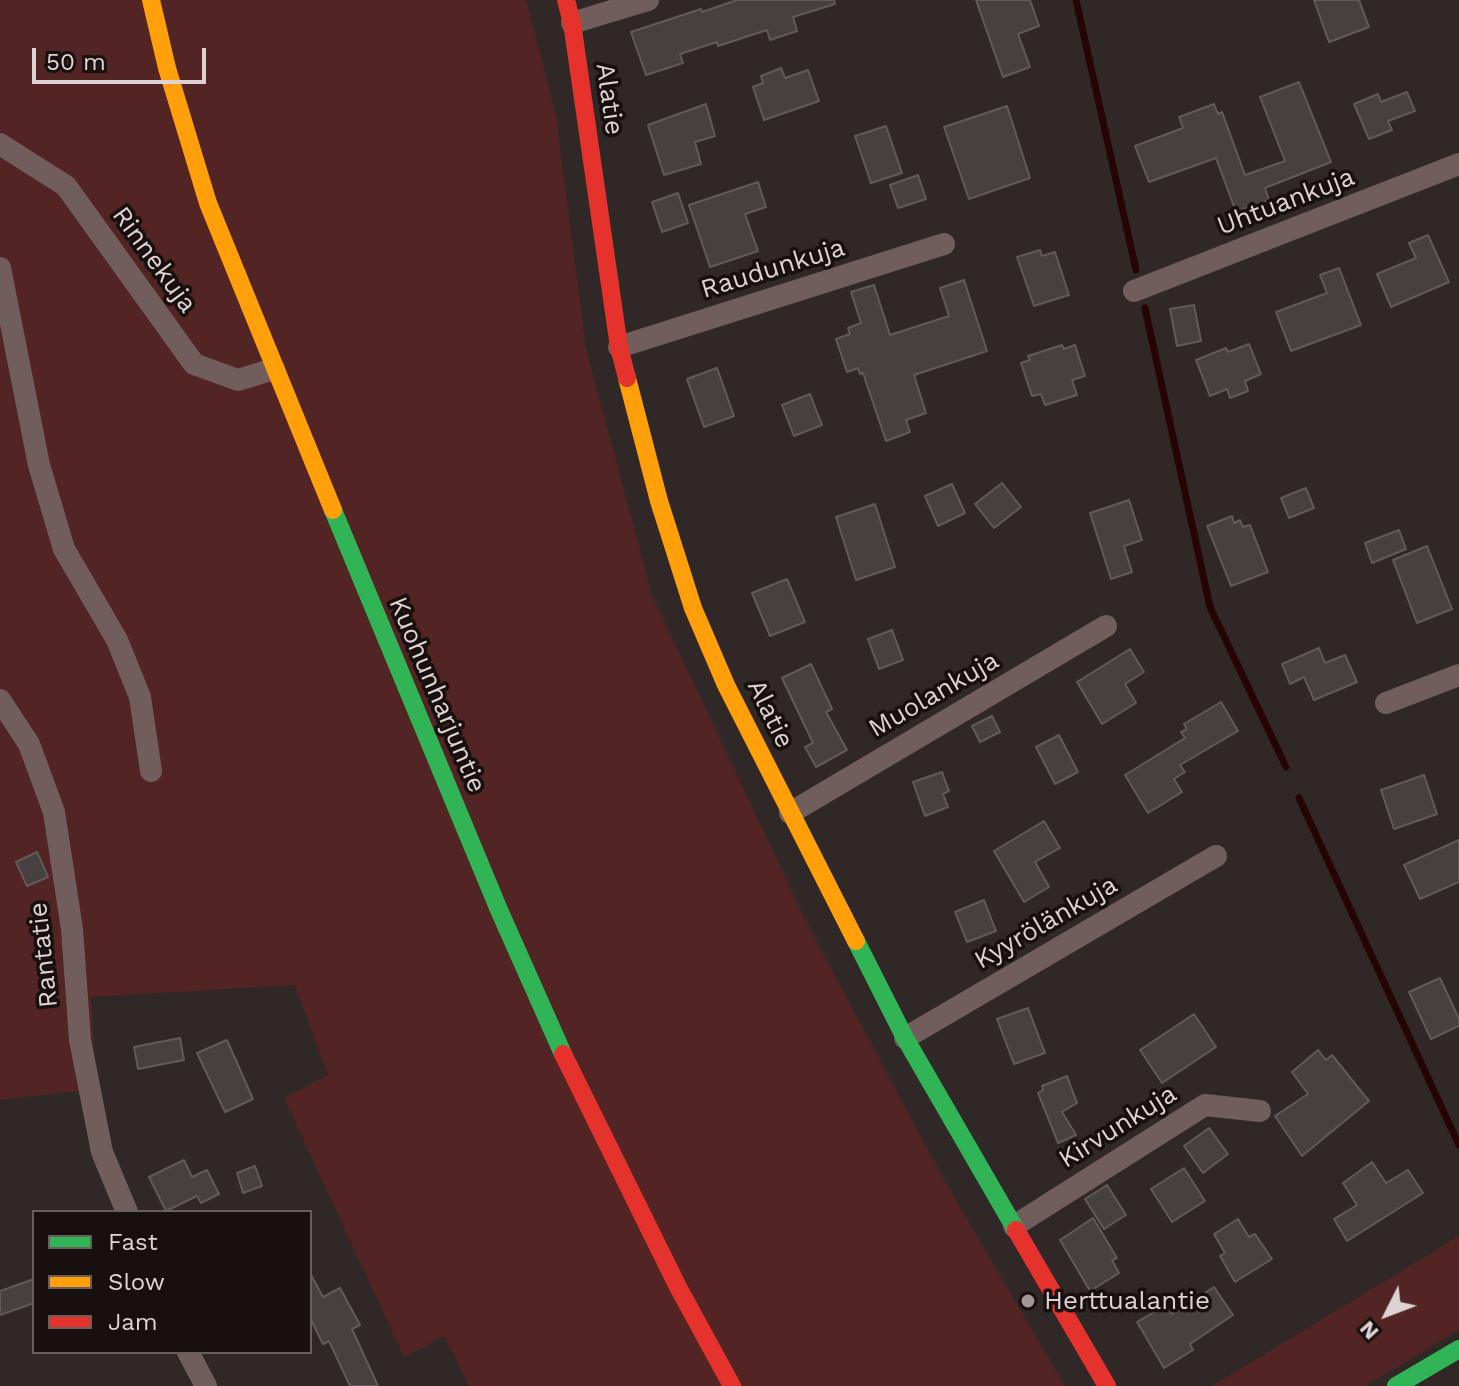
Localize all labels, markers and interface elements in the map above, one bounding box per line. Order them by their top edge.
scale bar [36,32,210,82]
text: 50 m [46,48,106,76]
street label: Alatie [589,61,629,137]
street label: Uhtuankuja [1213,162,1359,242]
street label: Rinnekuja [105,201,203,319]
street label: Raudunkuja [697,232,849,306]
street label: Kuohunharjuntie [382,593,492,797]
street label: Muolankuja [863,645,1005,745]
street label: Alatie [740,675,800,753]
street label: Kyyrölänkuja [969,870,1123,976]
street label: Rantatie [23,901,65,1009]
street label: Kirvunkuja [1053,1079,1183,1175]
legend [32,1210,312,1354]
text: Fast [108,1228,158,1256]
text: Slow [108,1268,165,1296]
north arrow [1347,1274,1427,1354]
place label: Herttualantie [1044,1285,1210,1317]
marker: Herttualantie [1019,1292,1037,1310]
text: Jam [108,1308,158,1336]
text: N [1354,1316,1384,1345]

